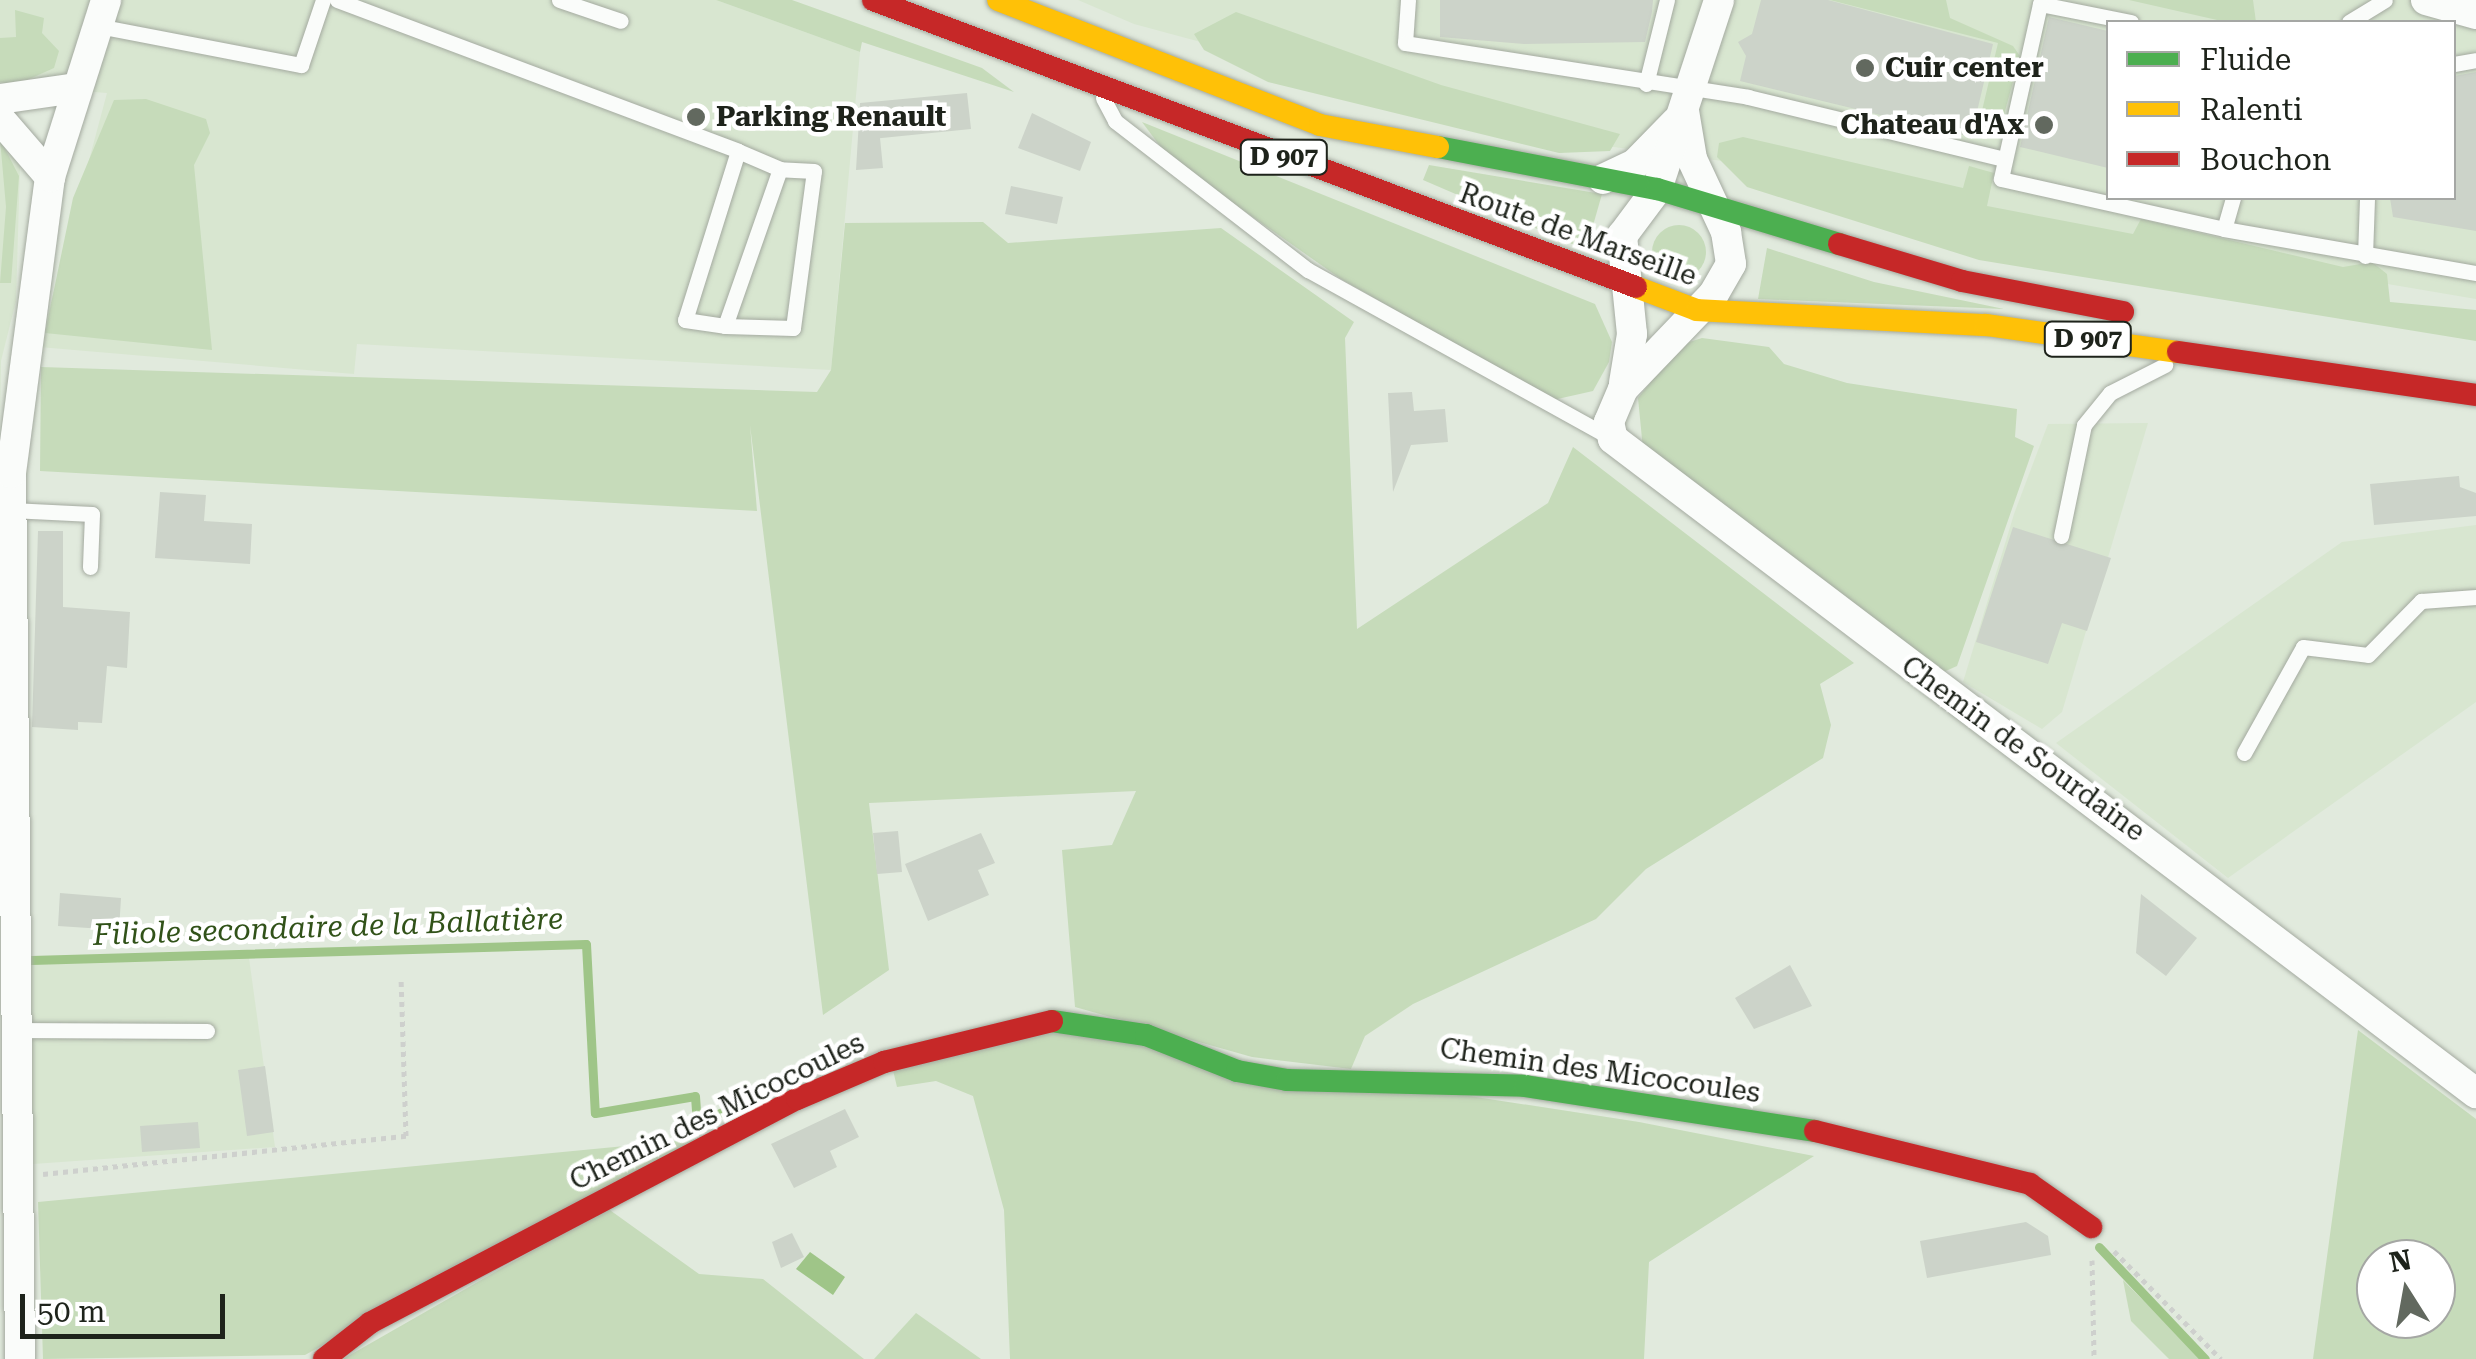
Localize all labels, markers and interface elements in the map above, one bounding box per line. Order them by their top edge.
legend [2106,20,2456,200]
text: Fluide [2200,42,2291,77]
place label: Cuir center [1885,51,2044,85]
marker: Cuir center [1854,57,1876,79]
text: Ralenti [2200,92,2303,127]
place label: Parking Renault [716,100,946,134]
marker: Parking Renault [685,106,707,128]
place label: Chateau d'Ax [1840,108,2024,142]
marker: Chateau d'Ax [2033,114,2055,136]
road number: D 907 [1239,137,1329,177]
text: Bouchon [2200,142,2331,177]
street label: Route de Marseille [1455,176,1701,294]
road number: D 907 [2043,319,2133,359]
street label: Chemin de Sourdaine [1895,649,2151,849]
water label: Filiole secondaire de la Ballatière [92,901,564,953]
street label: Chemin des Micocoules [565,1026,869,1198]
street label: Chemin des Micocoules [1438,1032,1762,1110]
north arrow [2356,1239,2456,1339]
text: N [2387,1243,2414,1279]
scale bar [25,1274,230,1336]
text: 50 m [37,1294,106,1329]

